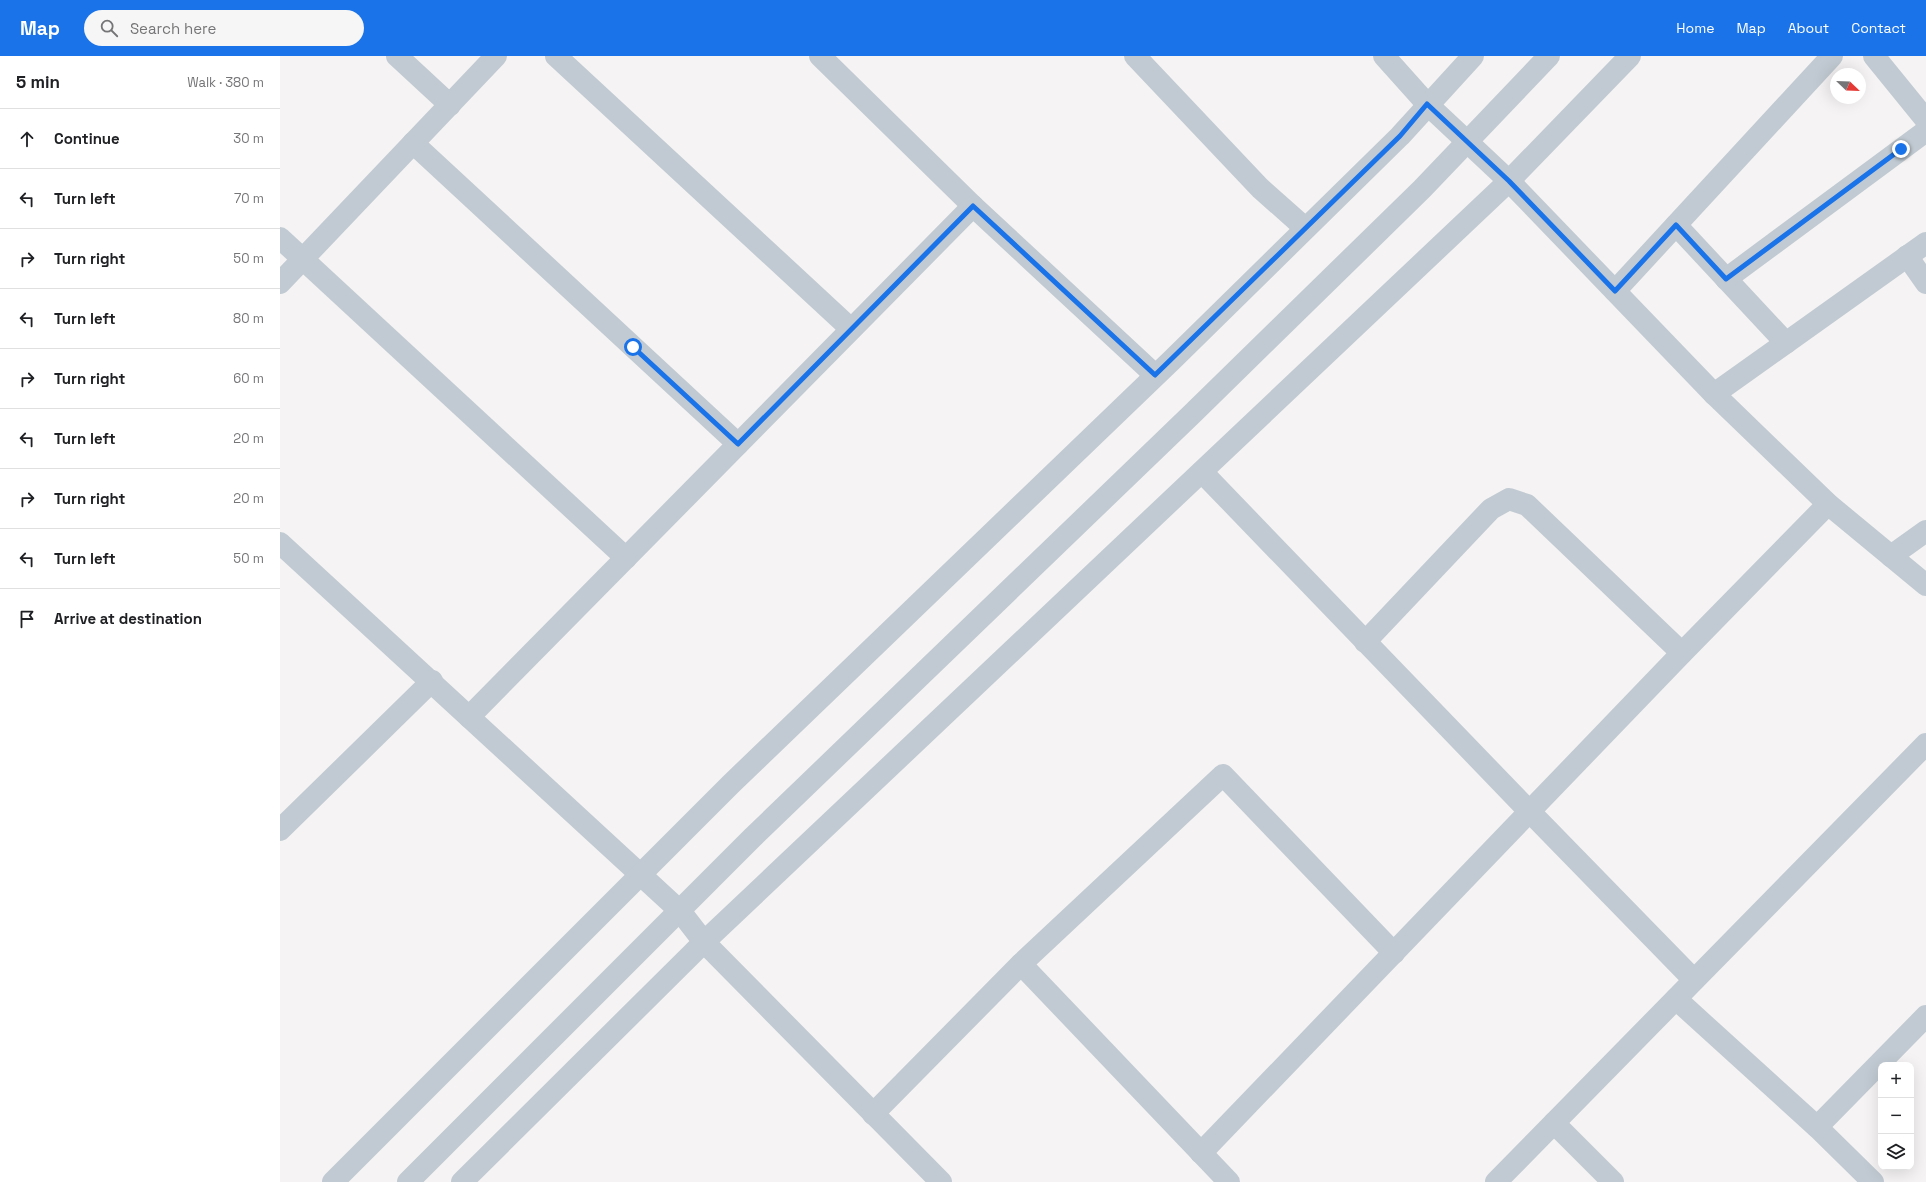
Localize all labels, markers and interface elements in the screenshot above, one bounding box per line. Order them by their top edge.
search box [84,10,364,46]
text: Map [20,16,60,41]
icon: search [98,17,120,39]
text: Search here [130,19,216,38]
text: Home [1676,19,1714,37]
text: Map [1736,19,1766,37]
text: About [1788,19,1829,37]
text: Contact [1851,19,1906,37]
north arrow [1830,68,1866,104]
text: 5 min [16,71,60,93]
text: Walk · 380 m [187,74,264,91]
icon: ahead [16,128,38,150]
text: Continue [54,129,120,148]
text: 30 m [233,130,264,147]
route end [1892,140,1910,158]
icon: left [16,188,38,210]
text: Turn left [54,189,116,208]
text: 70 m [234,190,264,207]
icon: right [16,248,38,270]
text: Turn right [54,249,125,268]
text: 50 m [233,250,264,267]
icon: left [16,308,38,330]
text: Turn left [54,309,116,328]
text: 80 m [233,310,264,327]
route start [624,338,642,356]
icon: right [16,368,38,390]
text: Turn right [54,369,125,388]
text: 60 m [233,370,264,387]
icon: left [16,428,38,450]
text: Turn left [54,429,116,448]
text: 20 m [233,430,264,447]
icon: right [16,488,38,510]
text: Turn right [54,489,125,508]
text: 20 m [233,490,264,507]
icon: left [16,548,38,570]
text: Turn left [54,549,116,568]
text: 50 m [233,550,264,567]
icon: arrive [16,608,38,630]
text: Arrive at destination [54,609,202,628]
map controls [1878,1062,1914,1170]
button: + [1878,1062,1914,1098]
button: − [1878,1098,1914,1134]
button: layers [1878,1134,1914,1170]

